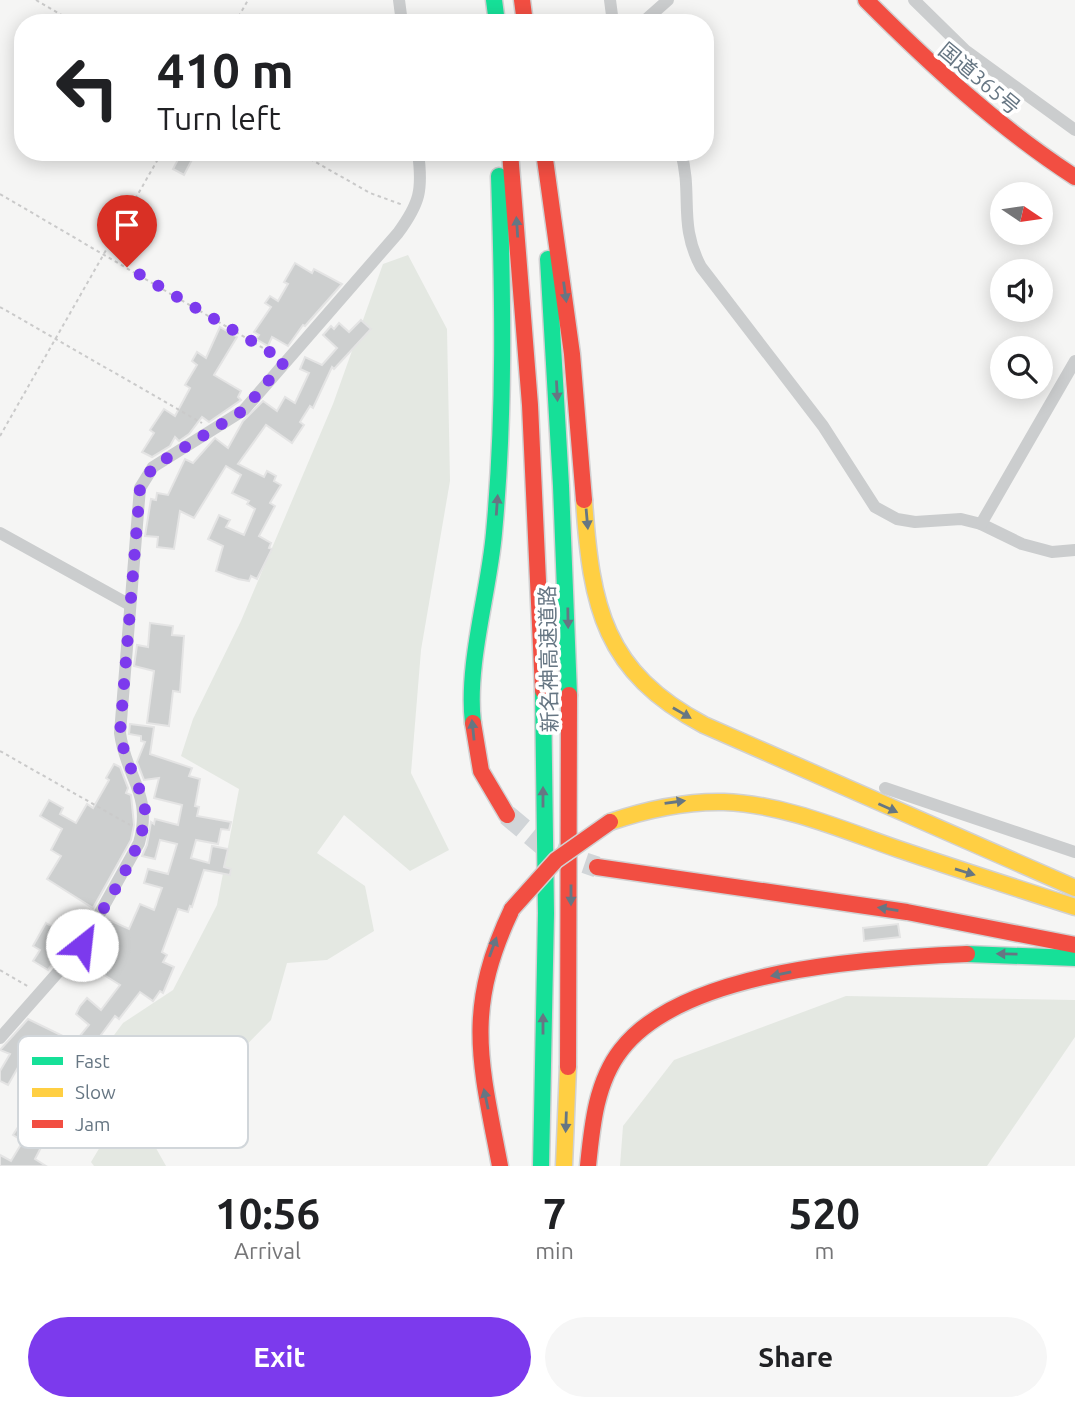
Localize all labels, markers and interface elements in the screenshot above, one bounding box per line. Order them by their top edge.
street label: 国道365号 [935,37,1025,119]
icon: left [42,42,133,133]
text: 410 m [157,42,294,97]
text: Turn left [157,100,281,136]
north arrow [990,182,1054,245]
map controls [990,182,1053,399]
pin [97,195,157,267]
icon: arrive [108,206,146,244]
one-way arrow [511,216,522,238]
button: sound [990,259,1053,322]
one-way arrow [560,282,571,304]
button: search [990,336,1053,399]
one-way arrow [552,381,563,403]
one-way arrow [492,494,503,516]
one-way arrow [582,508,593,530]
street label: 新名神高速道路 [535,585,561,733]
one-way arrow [562,608,573,630]
one-way arrow [672,707,691,719]
one-way arrow [468,719,479,741]
one-way arrow [537,786,549,808]
one-way arrow [664,797,686,808]
one-way arrow [878,803,899,814]
one-way arrow [955,867,976,877]
one-way arrow [565,884,577,906]
one-way arrow [877,903,899,914]
position arrow [45,908,119,982]
one-way arrow [488,937,499,958]
one-way arrow [996,948,1018,960]
one-way arrow [770,969,792,980]
one-way arrow [537,1013,549,1035]
legend [18,1036,248,1148]
text: Fast [75,1050,110,1072]
text: Slow [75,1081,116,1103]
one-way arrow [481,1088,492,1110]
one-way arrow [560,1112,571,1134]
text: Jam [75,1113,111,1135]
text: 10:56 [215,1190,320,1237]
text: 7 [543,1190,566,1237]
text: 520 [789,1190,860,1237]
text: Arrival [234,1238,301,1263]
text: min [535,1238,574,1263]
text: m [814,1238,834,1263]
button: Exit [28,1317,531,1397]
button: Share [545,1317,1047,1397]

